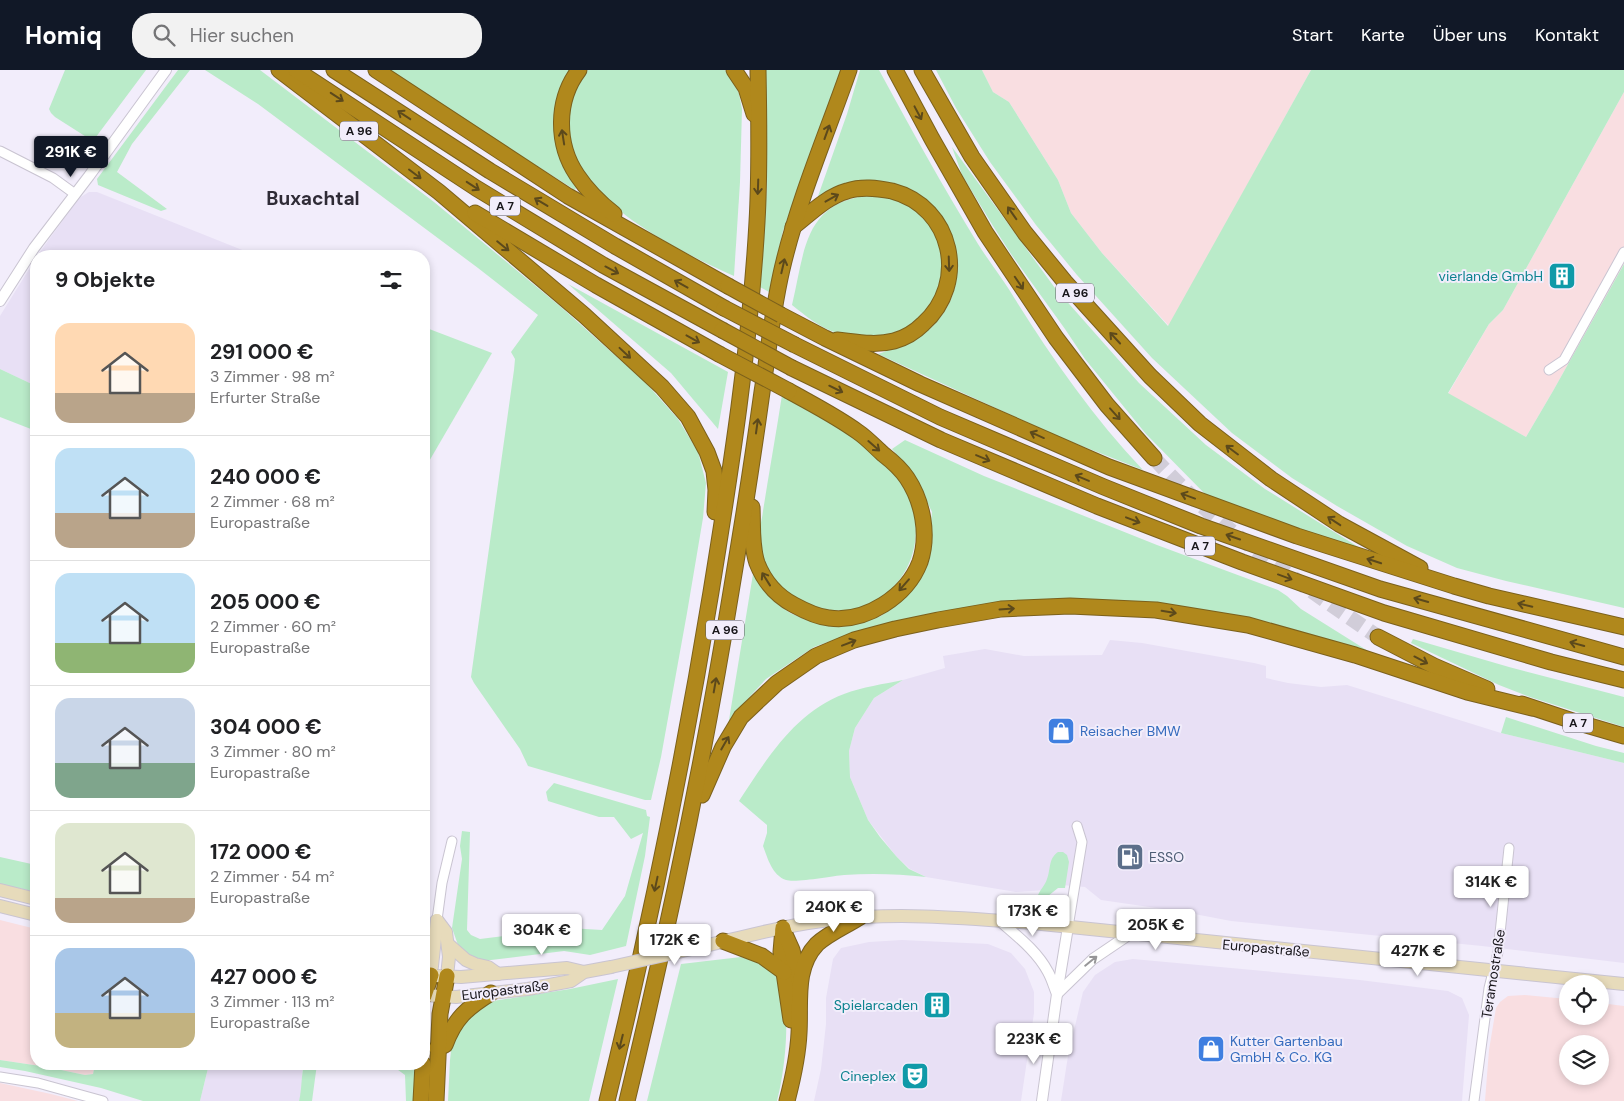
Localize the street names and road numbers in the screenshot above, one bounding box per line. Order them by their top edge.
road number: A 96 [340,121,378,140]
road number: A 7 [490,196,520,216]
road number: A 96 [1056,284,1094,302]
road number: A 7 [1185,536,1215,556]
road number: A 96 [706,620,744,640]
road number: A 7 [1563,714,1593,732]
street label: Teramostraße [1477,928,1509,1020]
street label: Europastraße [1222,935,1310,961]
street label: Europastraße [460,976,550,1004]

